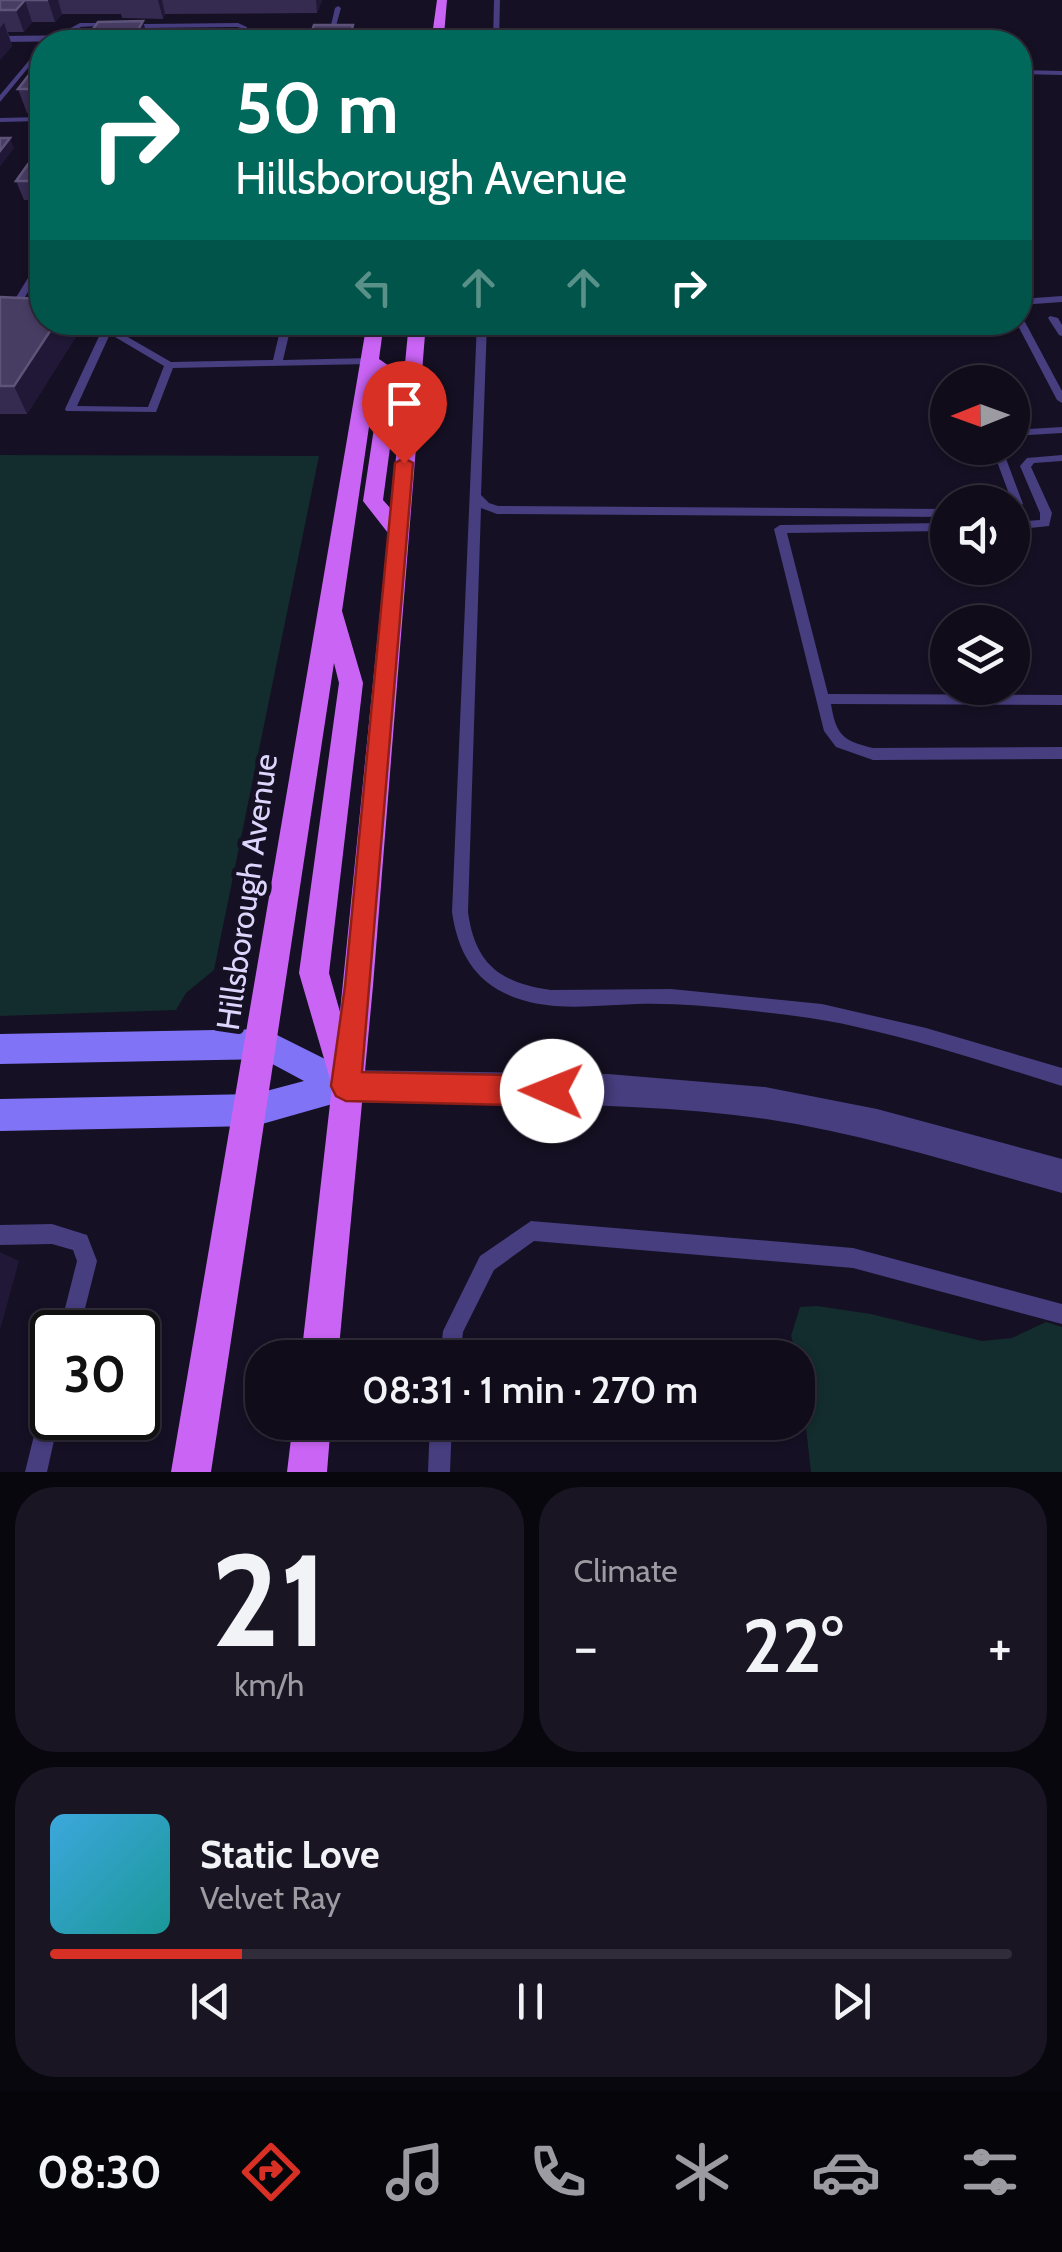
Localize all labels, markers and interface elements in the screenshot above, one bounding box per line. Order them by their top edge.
text: 50 m [235,65,399,151]
icon: right [70,70,200,200]
text: Hillsborough Avenue [235,151,627,205]
icon: left [346,260,401,315]
icon: ahead [451,260,506,315]
icon: ahead [556,260,611,315]
icon: right [661,260,716,315]
pin [362,361,447,464]
north arrow [930,365,1030,465]
map controls [930,365,1030,705]
icon: arrive [377,376,432,431]
button: sound [930,485,1030,585]
button: layers [930,605,1030,705]
street label: Hillsborough Avenue [208,751,285,1033]
position arrow [500,1039,604,1143]
speed limit sign: 30 [30,1310,160,1440]
text: 08:31 · 1 min · 270 m [362,1366,698,1413]
text: 21 [211,1521,328,1679]
text: Climate [574,1551,678,1590]
text: 22° [742,1600,843,1691]
text: − [574,1613,598,1680]
text: + [988,1613,1012,1680]
text: km/h [234,1665,304,1704]
text: Static Love [200,1831,379,1878]
text: Velvet Ray [200,1878,341,1917]
icon: previous [183,1974,238,2029]
icon: pause [503,1974,558,2029]
icon: next [824,1974,879,2029]
icon: directions [236,2137,306,2207]
icon: music [380,2137,450,2207]
icon: phone [523,2137,593,2207]
icon: climate [667,2137,737,2207]
icon: car [811,2137,881,2207]
icon: filters [955,2137,1025,2207]
text: 08:30 [37,2145,162,2199]

